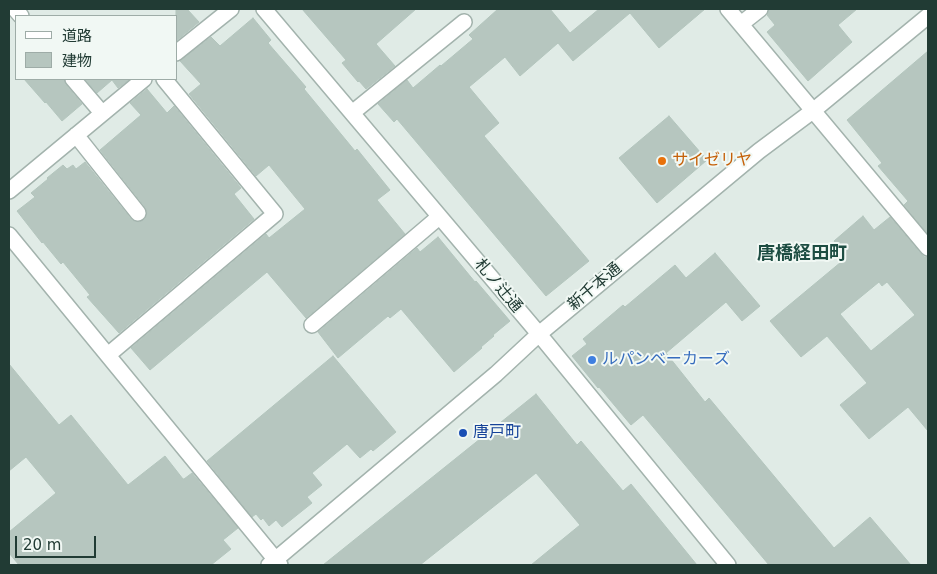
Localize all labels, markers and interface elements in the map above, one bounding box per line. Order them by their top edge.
legend [15,15,178,80]
text: 道路 [62,27,92,45]
text: 建物 [62,52,92,70]
place label: サイゼリヤ [672,151,752,171]
marker: サイゼリヤ [656,155,668,167]
district label: 唐橋経田町 [757,243,847,265]
street label: 札ノ辻通 [470,255,526,317]
street label: 新千本通 [564,259,626,315]
place label: ルパンベーカーズ [602,350,730,370]
marker: ルパンベーカーズ [586,354,598,366]
place label: 唐戸町 [473,423,521,443]
marker: 唐戸町 [457,427,469,439]
scale bar [18,526,99,558]
text: 20 m [23,536,61,554]

